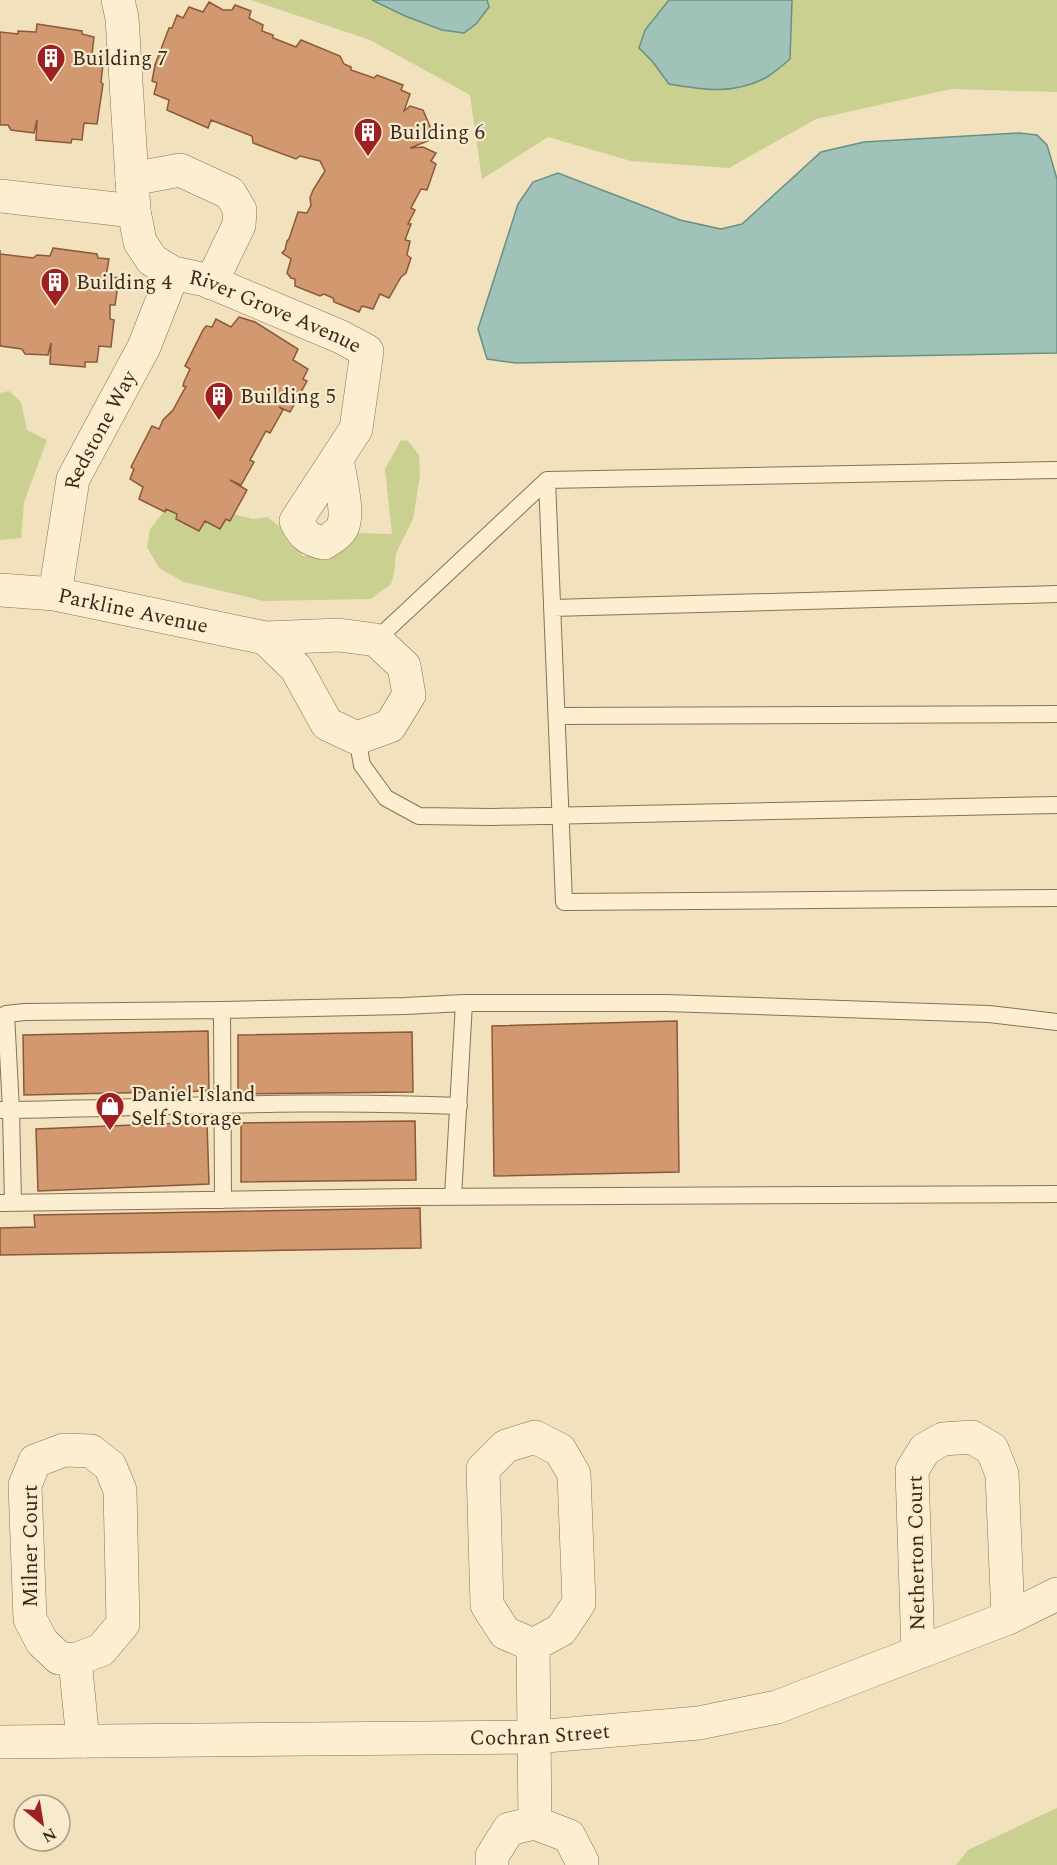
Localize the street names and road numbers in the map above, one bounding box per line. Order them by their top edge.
street label: River Grove Avenue [186,262,367,362]
street label: Redstone Way [57,364,146,492]
street label: Parkline Avenue [55,580,211,643]
street label: Netherton Court [900,1475,934,1631]
street label: Milner Court [15,1485,47,1608]
street label: Cochran Street [470,1716,611,1755]

